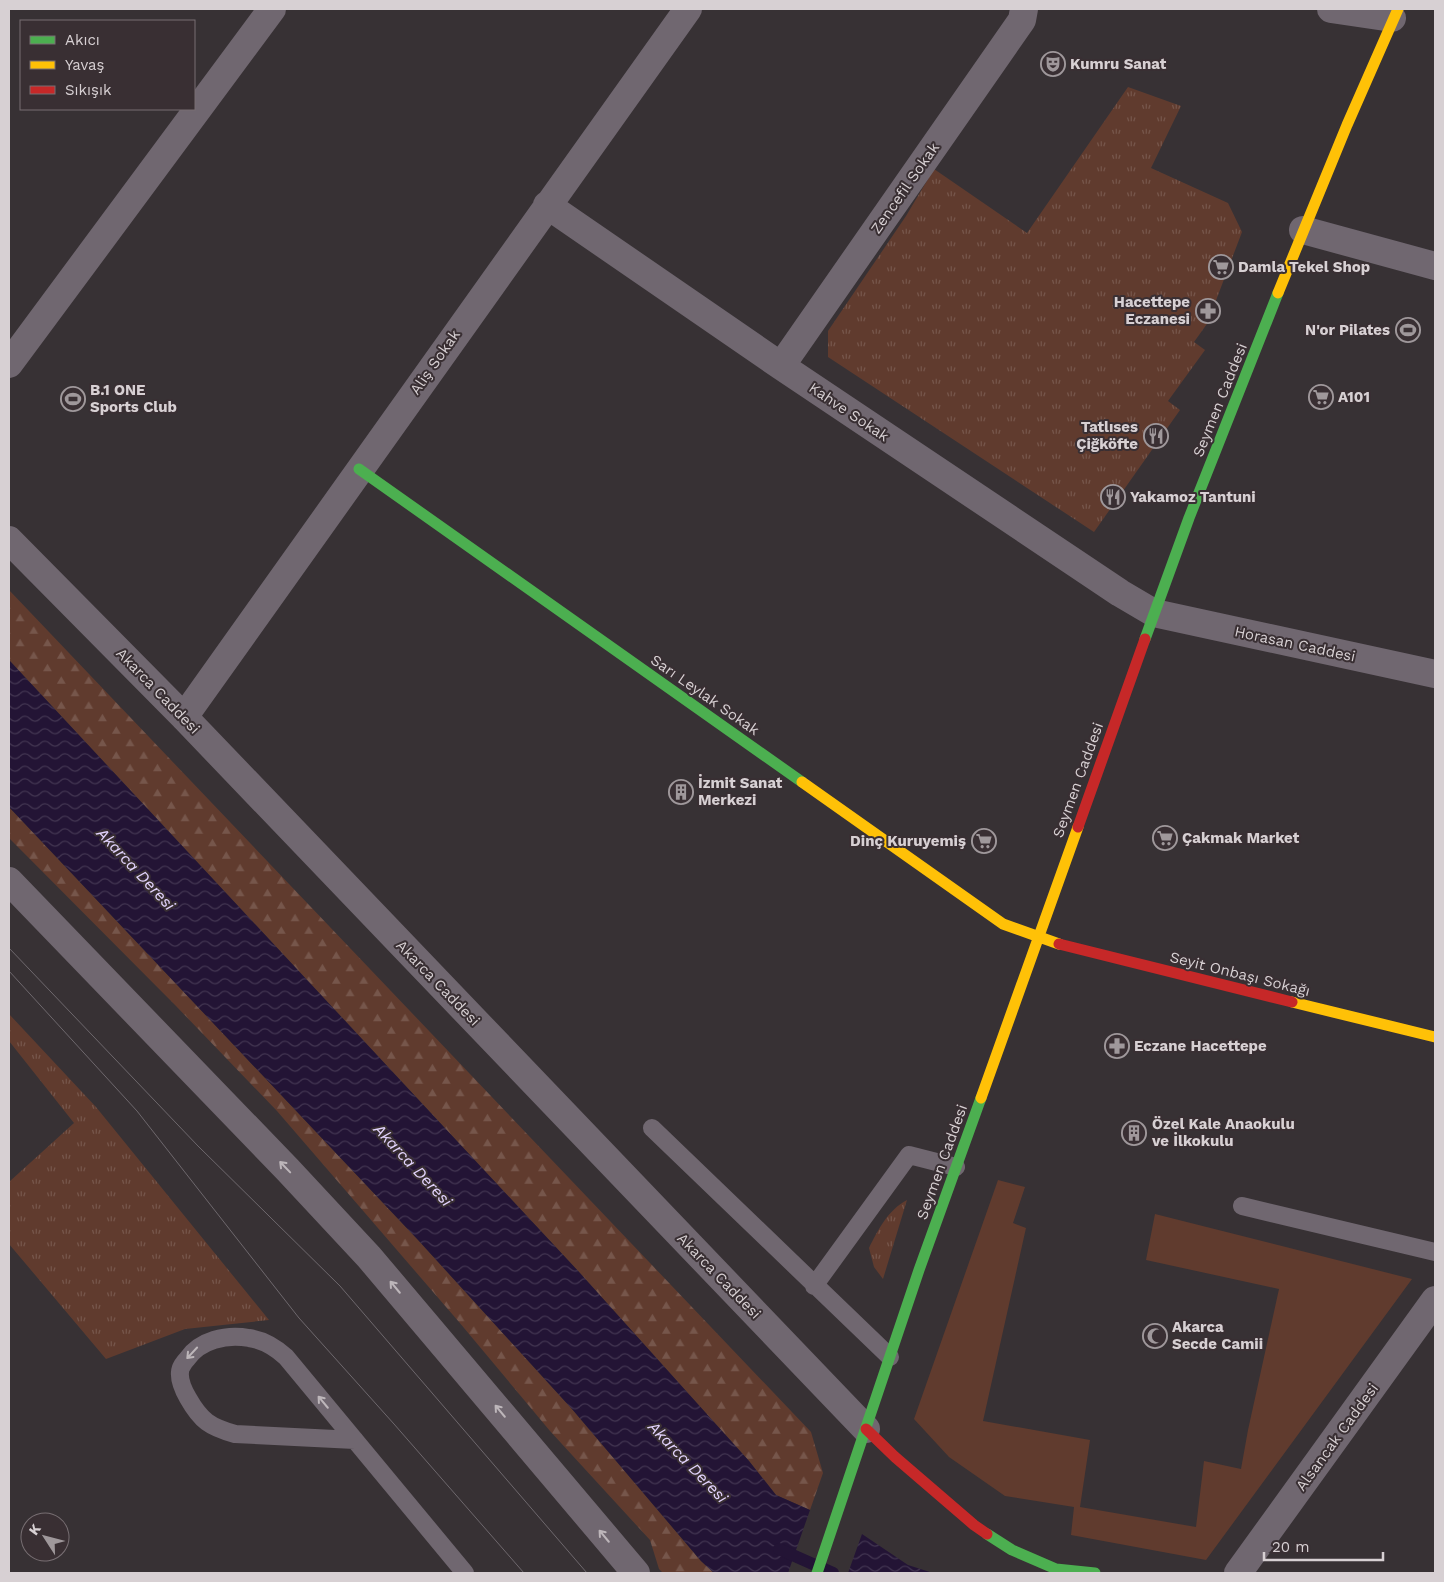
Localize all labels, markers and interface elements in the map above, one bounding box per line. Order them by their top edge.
legend [20,20,195,110]
text: Akıcı [65,31,100,49]
theatre icon: Kumru Sanat [1040,51,1066,77]
place label: Kumru Sanat [1070,55,1167,73]
text: Yavaş [65,56,105,74]
text: Sıkışık [65,81,112,99]
street label: Zencefil Sokak [867,139,943,237]
supermarket icon: Damla Tekel Shop [1208,254,1234,280]
place label: Damla Tekel Shop [1238,258,1370,276]
place label: Hacettepe Eczanesi [1114,293,1190,328]
pharmacy icon: Hacettepe Eczanesi [1195,298,1221,324]
sports icon: N'or Pilates [1395,317,1421,343]
place label: N'or Pilates [1305,321,1390,339]
street label: Aliş Sokak [406,326,464,398]
street label: Seymen Caddesi [1189,340,1251,460]
street label: Kahve Sokak [806,379,893,446]
place label: B.1 ONE Sports Club [90,381,177,416]
supermarket icon: A101 [1308,384,1334,410]
sports icon: B.1 ONE Sports Club [60,386,86,412]
place label: A101 [1338,388,1370,406]
place label: Tatlıses Çiğköfte [1076,418,1138,453]
restaurant icon: Tatlıses Çiğköfte [1143,423,1169,449]
restaurant icon: Yakamoz Tantuni [1100,484,1126,510]
place label: Yakamoz Tantuni [1130,488,1256,506]
street label: Horasan Caddesi [1233,622,1357,666]
street label: Akarca Caddesi [112,644,204,738]
street label: Sarı Leylak Sokak [647,651,763,739]
street label: Seymen Caddesi [1049,720,1107,840]
place label: İzmit Sanat Merkezi [698,774,783,809]
building icon: İzmit Sanat Merkezi [668,779,694,805]
water label: Akarca Deresi [92,823,180,915]
supermarket icon: Çakmak Market [1152,825,1178,851]
supermarket icon: Dinç Kuruyemiş [971,828,997,854]
place label: Çakmak Market [1182,829,1300,847]
place label: Dinç Kuruyemiş [850,832,966,850]
street label: Akarca Caddesi [392,936,484,1030]
street label: Seyit Onbaşı Sokağı [1168,948,1312,1000]
pharmacy icon: Eczane Hacettepe [1104,1033,1130,1059]
place label: Eczane Hacettepe [1134,1037,1267,1055]
street label: Seymen Caddesi [913,1102,971,1222]
place label: Özel Kale Anaokulu ve İlkokulu [1151,1115,1295,1150]
water label: Akarca Deresi [369,1119,457,1211]
building icon: Özel Kale Anaokulu ve İlkokulu [1121,1120,1147,1146]
one-way arrow [279,1161,291,1174]
street label: Akarca Caddesi [673,1229,765,1323]
one-way arrow [389,1281,401,1294]
place label: Akarca Secde Camii [1172,1318,1263,1353]
mosque icon: Akarca Secde Camii [1142,1323,1168,1349]
one-way arrow [186,1347,198,1359]
street label: Alsancak Caddesi [1292,1380,1382,1494]
one-way arrow [318,1396,329,1409]
one-way arrow [494,1405,506,1418]
water label: Akarca Deresi [644,1417,732,1507]
north arrow [20,1512,70,1562]
text: K [25,1520,44,1538]
one-way arrow [599,1530,610,1543]
scale bar [1264,1530,1383,1562]
text: 20 m [1272,1538,1310,1556]

